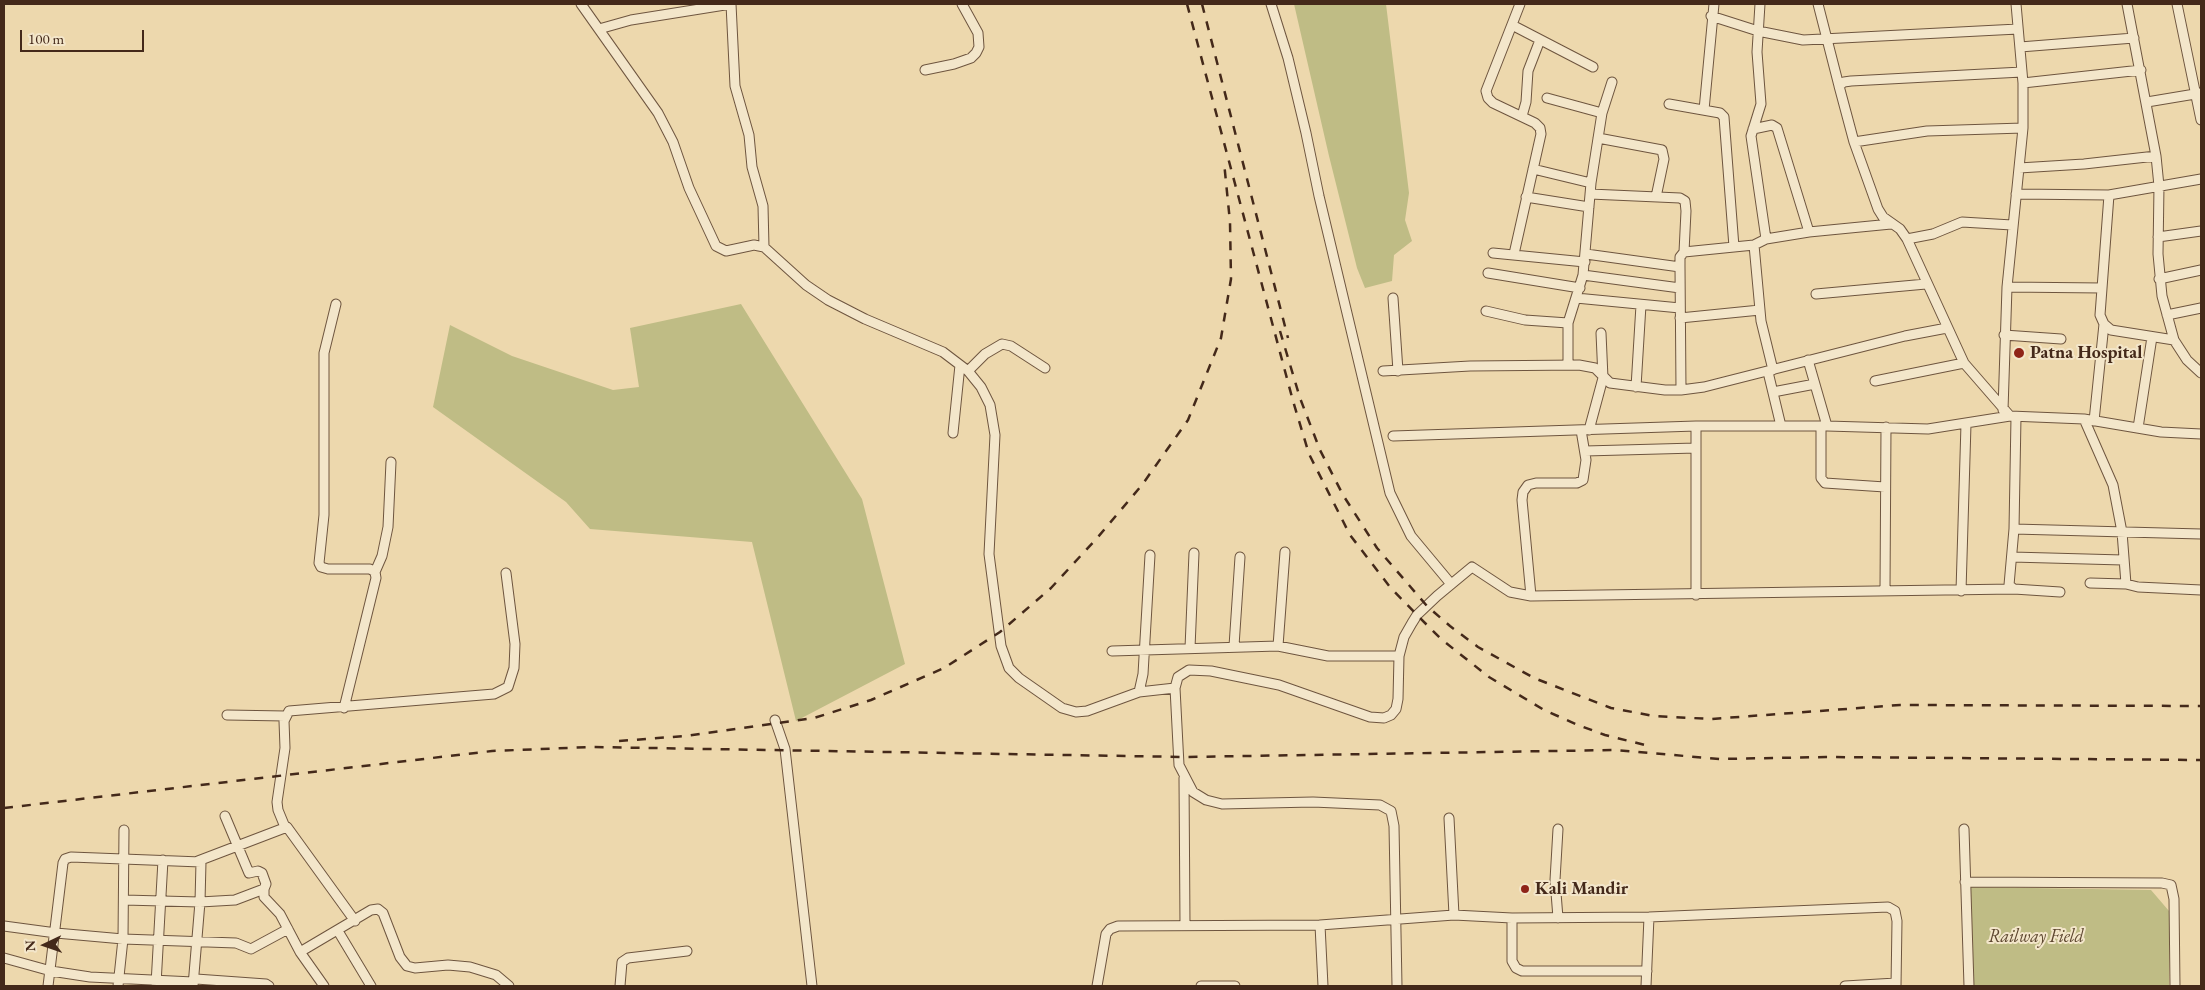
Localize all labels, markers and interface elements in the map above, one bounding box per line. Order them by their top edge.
scale bar [22,20,146,52]
text: 100 m [28,29,64,48]
place label: Patna Hospital [2030,342,2142,364]
marker: Patna Hospital [2012,346,2026,360]
place label: Kali Mandir [1535,878,1628,900]
marker: Kali Mandir [1519,883,1531,895]
north arrow [20,920,70,970]
park label: Railway Field [1988,926,2084,948]
text: N [21,940,39,952]

